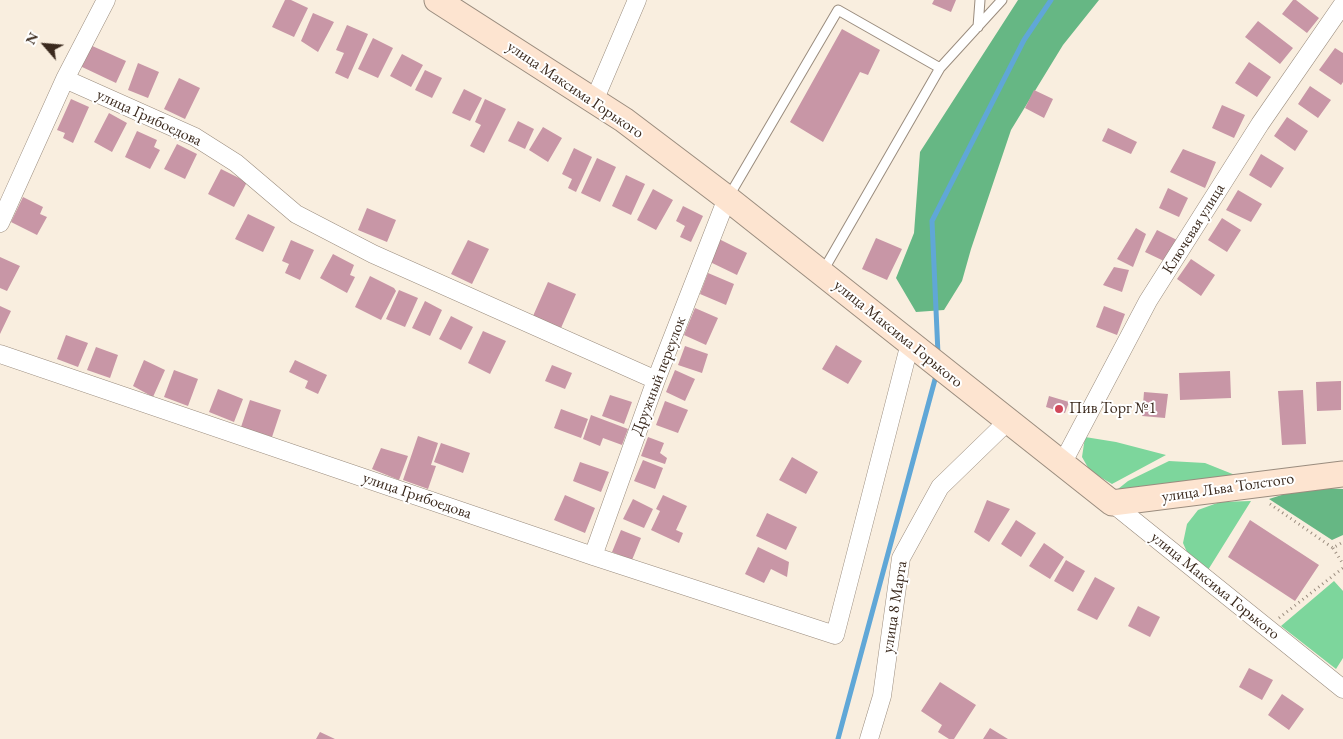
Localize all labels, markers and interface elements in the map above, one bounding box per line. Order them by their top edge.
north arrow [20,20,70,70]
text: N [21,29,42,47]
street label: улица Максима Горького [503,37,647,143]
street label: улица Грибоедова [93,85,205,151]
street label: Ключевая улица [1159,180,1229,278]
street label: улица Максима Горького [829,276,967,392]
street label: Дружный переулок [627,314,691,438]
place label: Пив Торг №1 [1069,399,1156,419]
marker: Пив Торг №1 [1053,403,1065,415]
street label: улица Грибоедова [360,468,474,524]
street label: улица Льва Толстого [1161,469,1295,507]
street label: улица Максима Горького [1146,528,1284,644]
street label: улица 8 Марта [878,559,912,655]

